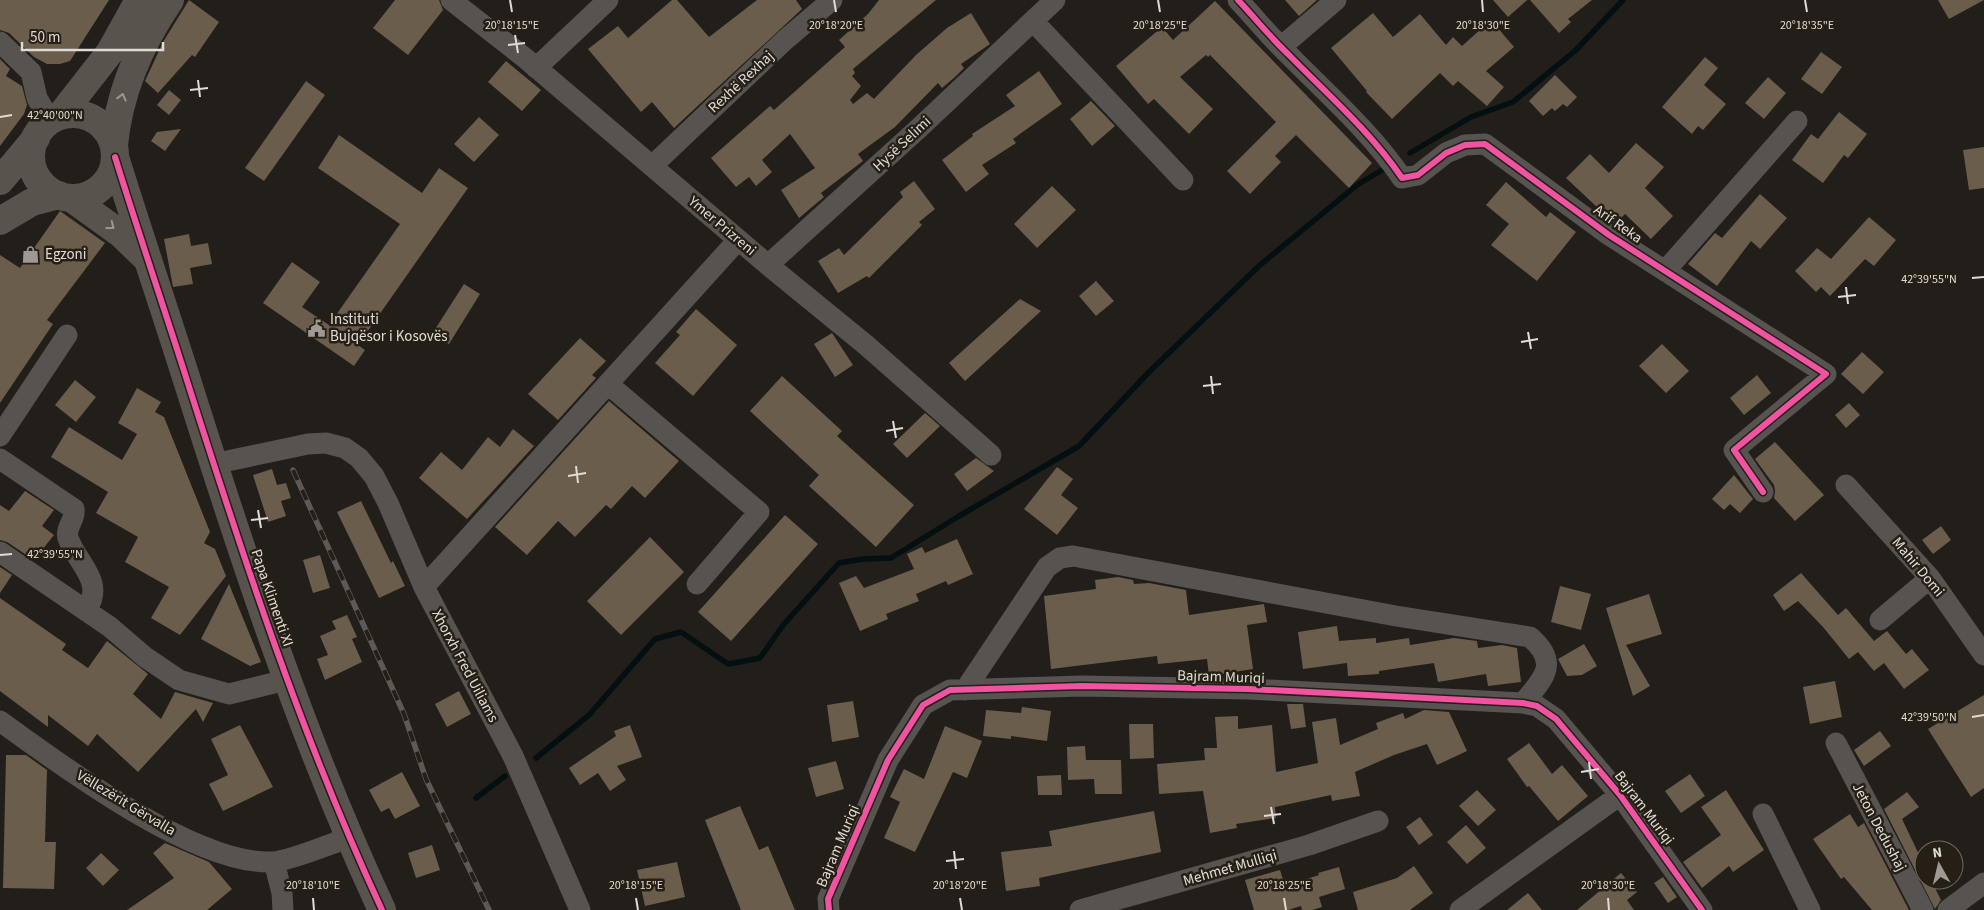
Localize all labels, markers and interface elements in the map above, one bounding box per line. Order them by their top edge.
text: 20°18'15"E [485,17,539,34]
text: 20°18'20"E [809,17,863,34]
text: 20°18'25"E [1133,17,1187,34]
text: 20°18'30"E [1456,17,1510,34]
text: 20°18'35"E [1780,17,1834,34]
scale bar [22,20,164,52]
text: 50 m [30,27,60,48]
street label: Rexhë Rexhaj [704,46,778,118]
one-way arrow [117,93,127,102]
text: 42°40'00"N [27,107,83,124]
street label: Hysë Selimi [868,112,936,176]
street label: Ymer Prizreni [683,191,760,261]
street label: Arif Reka [1589,200,1647,248]
one-way arrow [105,220,115,229]
shop icon: Egzoni [21,244,41,264]
place label: Egzoni [45,244,87,265]
text: 42°39'55"N [1901,271,1957,288]
place label: Instituti Bujqësor i Kosovës [330,309,447,347]
public building icon: Instituti Bujqësor i Kosovës [306,318,326,338]
street label: Mahir Domi [1887,533,1949,601]
text: 42°39'55"N [27,546,83,563]
street label: Papa Klimenti XI [246,546,298,650]
street label: Xhorxh Fred Uiliams [426,606,504,726]
street label: Bajram Muriqi [1177,665,1265,689]
text: 42°39'50"N [1901,709,1957,726]
street label: Vëllezërit Gërvalla [72,765,180,841]
street label: Bajram Muriqi [1609,767,1679,849]
street label: Jeton Dedushaj [1847,779,1911,875]
street label: Bajram Muriqi [811,801,865,891]
north arrow [1914,840,1964,890]
text: N [1931,843,1943,864]
street label: Mehmet Mulliqi [1181,845,1279,891]
text: 20°18'10"E [286,877,340,894]
text: 20°18'15"E [609,877,663,894]
text: 20°18'20"E [933,877,987,894]
text: 20°18'25"E [1257,877,1311,894]
text: 20°18'30"E [1581,877,1635,894]

